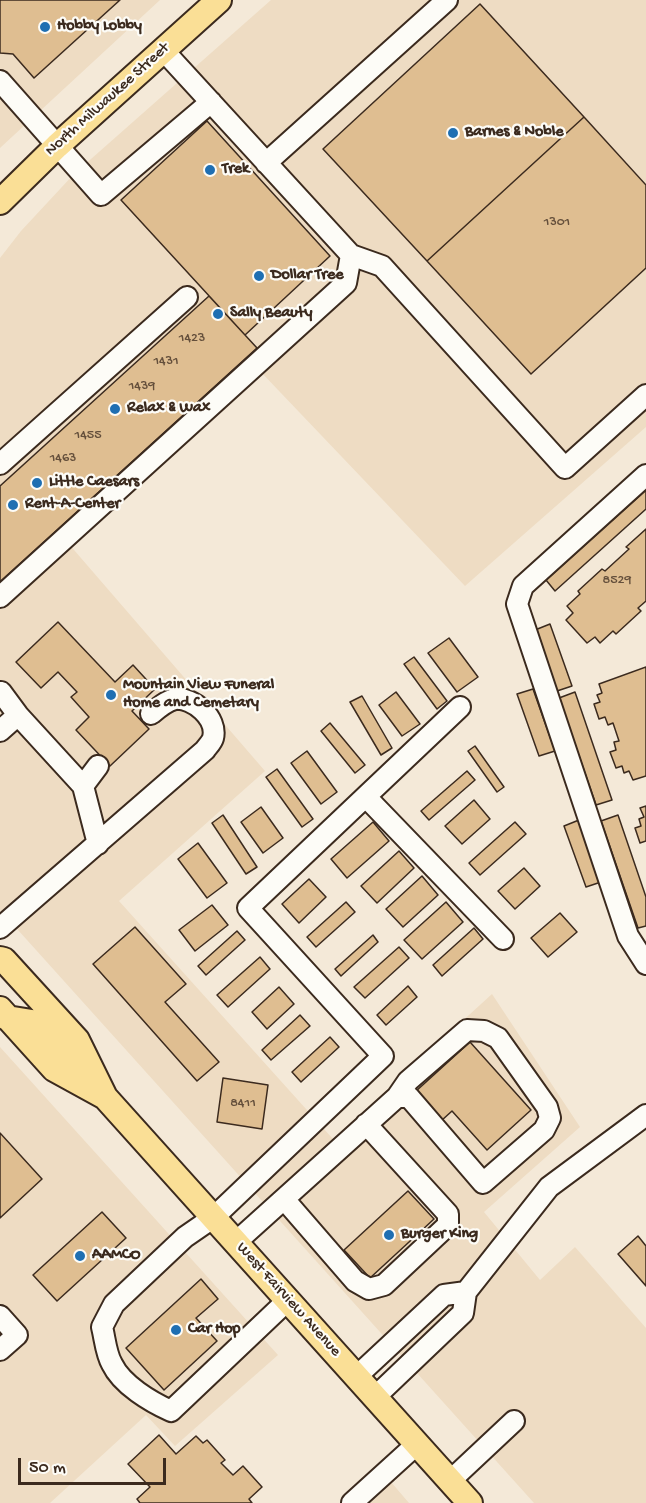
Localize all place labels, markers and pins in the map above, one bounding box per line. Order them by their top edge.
place label: Hobby Lobby [57,17,142,37]
marker: Hobby Lobby [38,20,52,34]
place label: Barnes & Noble [465,123,563,143]
marker: Barnes & Noble [446,126,460,140]
place label: Trek [222,160,249,180]
marker: Trek [203,163,217,177]
place label: Dollar Tree [271,266,343,286]
marker: Dollar Tree [252,269,266,283]
place label: Sally Beauty [230,304,312,324]
marker: Sally Beauty [211,307,225,321]
place label: Relax & Wax [127,399,210,419]
marker: Relax & Wax [108,402,122,416]
place label: Little Caesars [49,473,139,493]
marker: Little Caesars [30,476,44,490]
place label: Rent-A-Center [25,495,120,515]
marker: Rent-A-Center [6,498,20,512]
place label: Mountain View Funeral Home and Cemetary [123,676,274,714]
marker: Mountain View Funeral Home and Cemetary [104,688,118,702]
place label: Burger King [401,1225,478,1245]
marker: Burger King [382,1228,396,1242]
place label: AAMCO [92,1246,140,1266]
marker: AAMCO [73,1249,87,1263]
place label: Car Hop [188,1320,240,1340]
marker: Car Hop [169,1323,183,1337]

